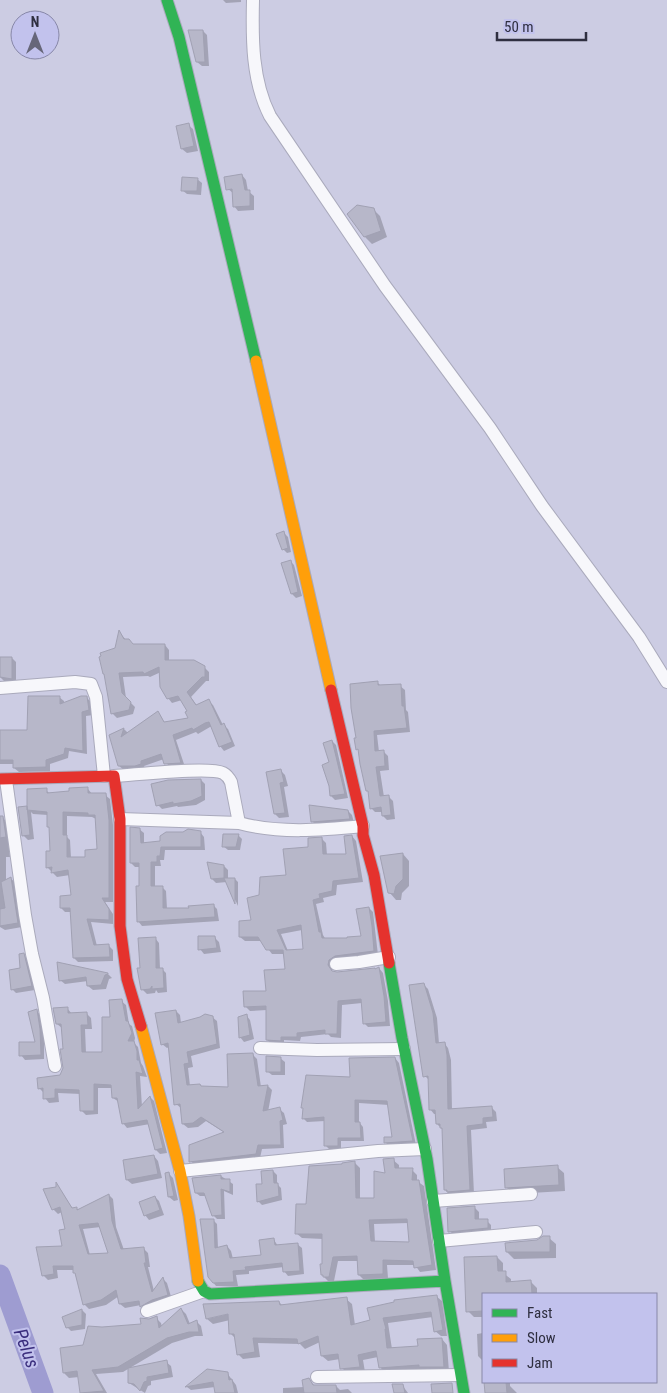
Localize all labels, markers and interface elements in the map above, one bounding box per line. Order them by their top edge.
north arrow [10,10,60,60]
scale bar [497,10,586,42]
text: N [31,14,39,30]
text: 50 m [504,18,534,36]
legend [482,1293,657,1383]
text: Fast [527,1304,552,1322]
water label: Pelus [9,1325,44,1371]
text: Slow [527,1329,556,1347]
text: Jam [527,1354,553,1372]

